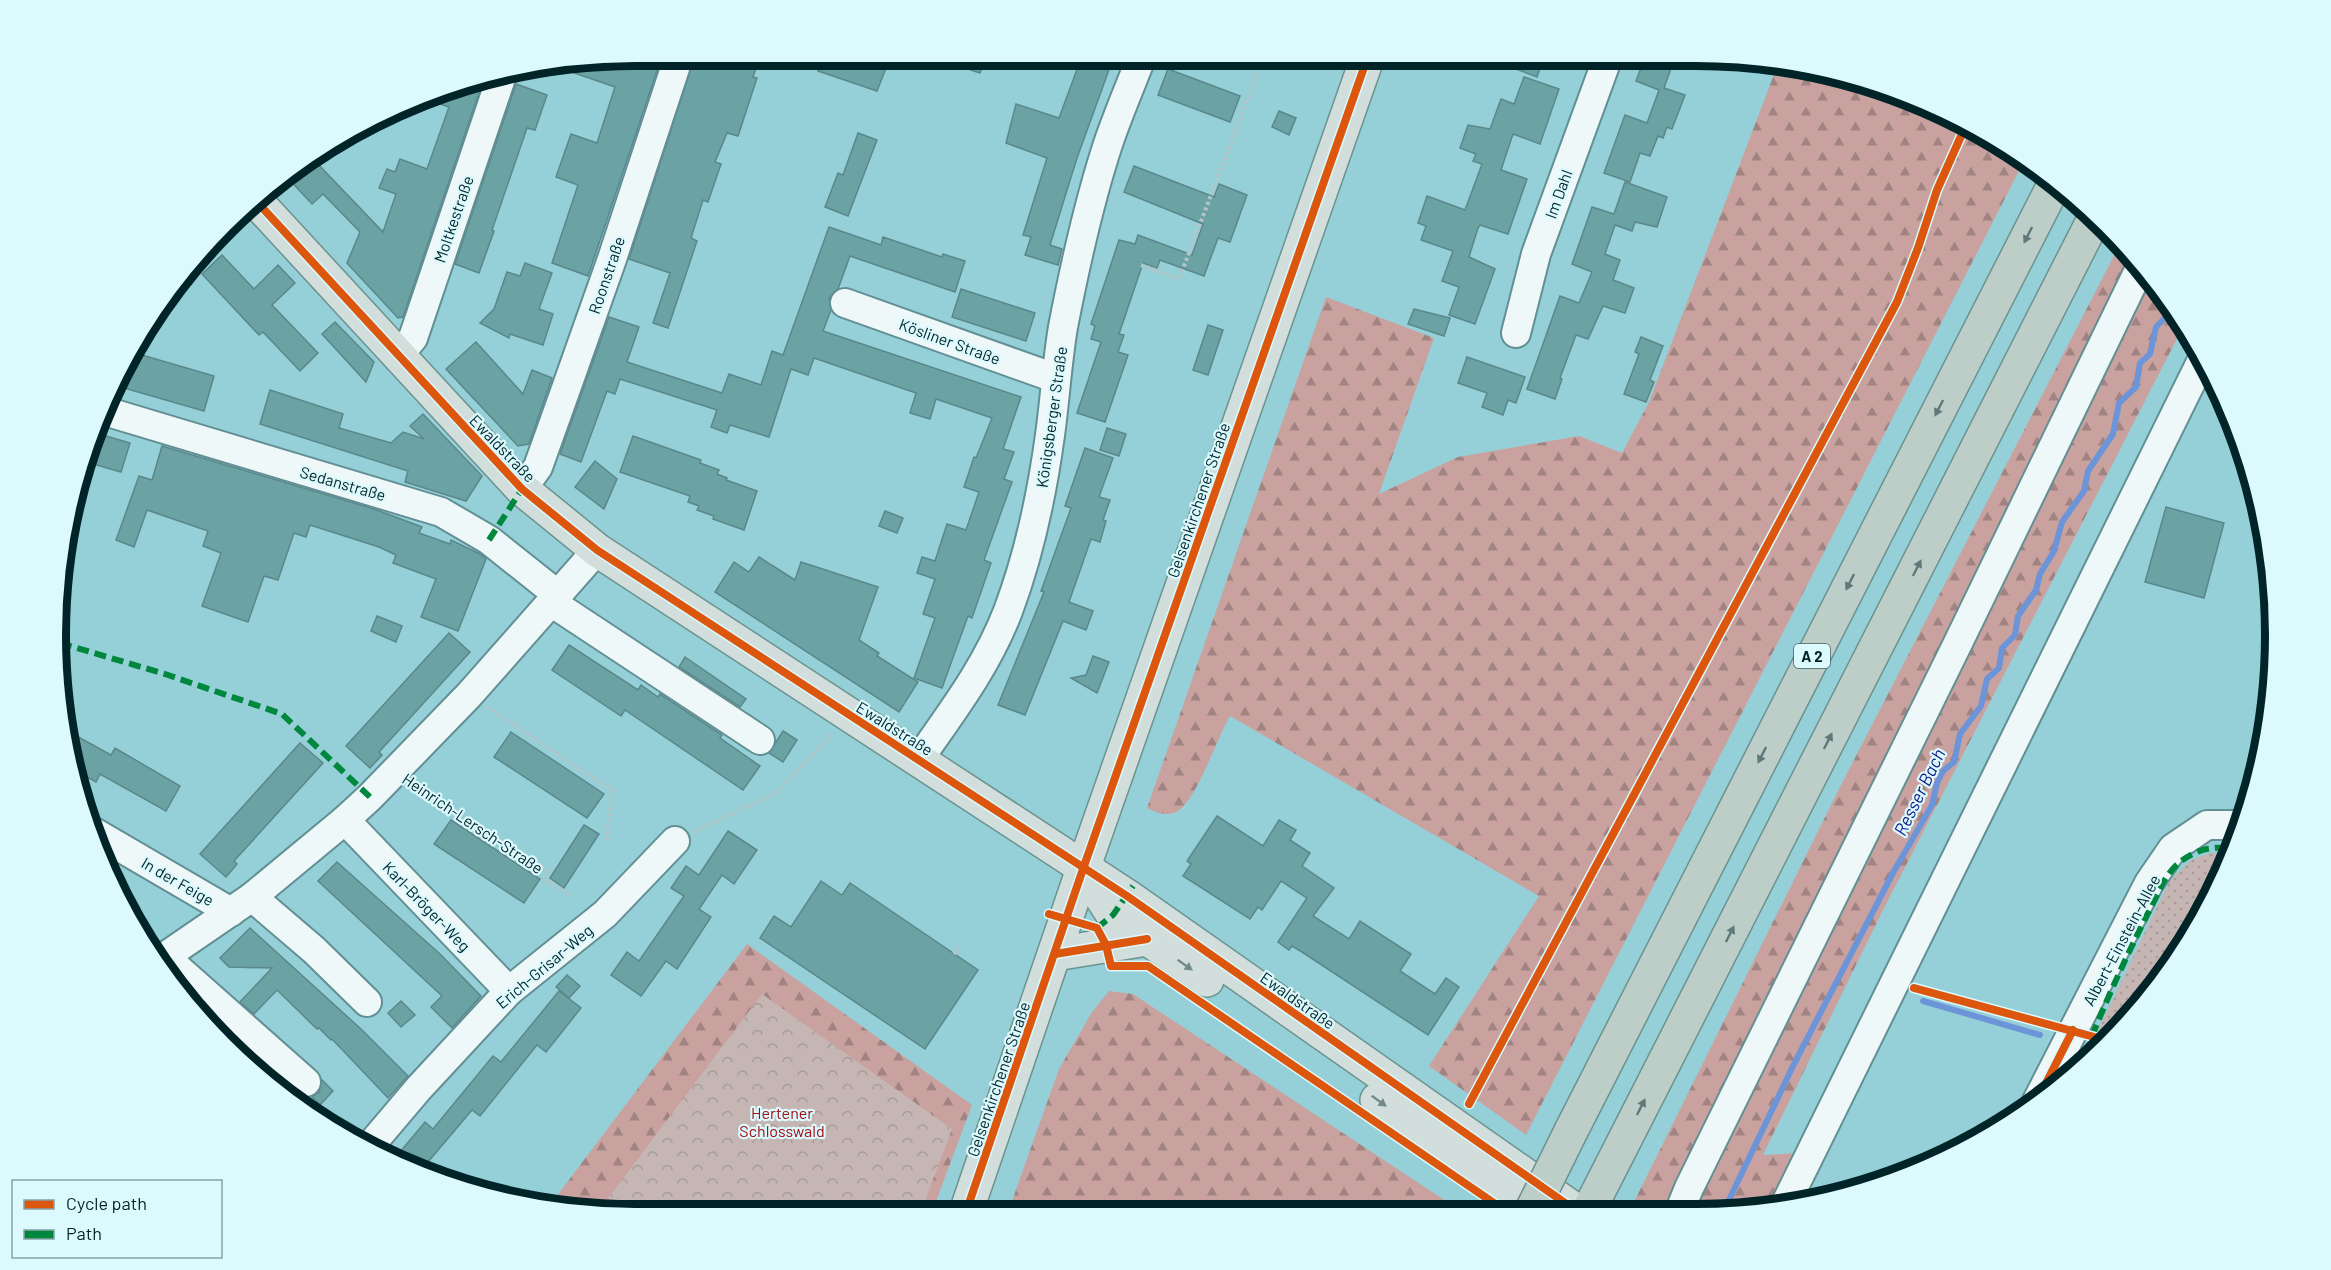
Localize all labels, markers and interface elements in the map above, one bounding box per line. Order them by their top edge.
street label: Im Dahl [1540,167,1576,221]
street label: Moltkestraße [429,173,477,265]
one-way arrow [2023,226,2033,243]
street label: Roonstraße [584,234,628,316]
street label: Kösliner Straße [897,314,1003,368]
street label: Königsberger Straße [1032,345,1070,489]
one-way arrow [1934,400,1944,417]
street label: Ewaldstraße [466,410,540,486]
street label: Gelsenkirchener Straße [1163,420,1233,580]
street label: Sedanstraße [298,462,388,504]
one-way arrow [1912,559,1922,576]
one-way arrow [1845,573,1855,590]
road number: A 2 [1794,644,1830,668]
street label: Ewaldstraße [853,697,937,759]
one-way arrow [1823,733,1833,750]
water label: Resser Bach [1888,745,1950,839]
one-way arrow [1757,747,1766,764]
street label: Heinrich-Lersch-Straße [399,769,547,877]
street label: In der Feige [138,853,218,909]
street label: Karl-Bröger-Weg [379,857,475,955]
street label: Albert-Einstein-Allee [2078,871,2164,1009]
street label: Erich-Grisar-Weg [492,920,596,1012]
one-way arrow [1725,925,1734,942]
one-way arrow [1176,959,1192,971]
street label: Ewaldstraße [1257,967,1339,1033]
street label: Gelsenkirchener Straße [963,999,1033,1159]
one-way arrow [1370,1095,1386,1107]
one-way arrow [1636,1098,1646,1115]
park label: Hertener Schlosswald [739,1103,825,1140]
legend [12,1180,222,1258]
text: Cycle path [66,1192,147,1214]
text: Path [66,1222,102,1244]

